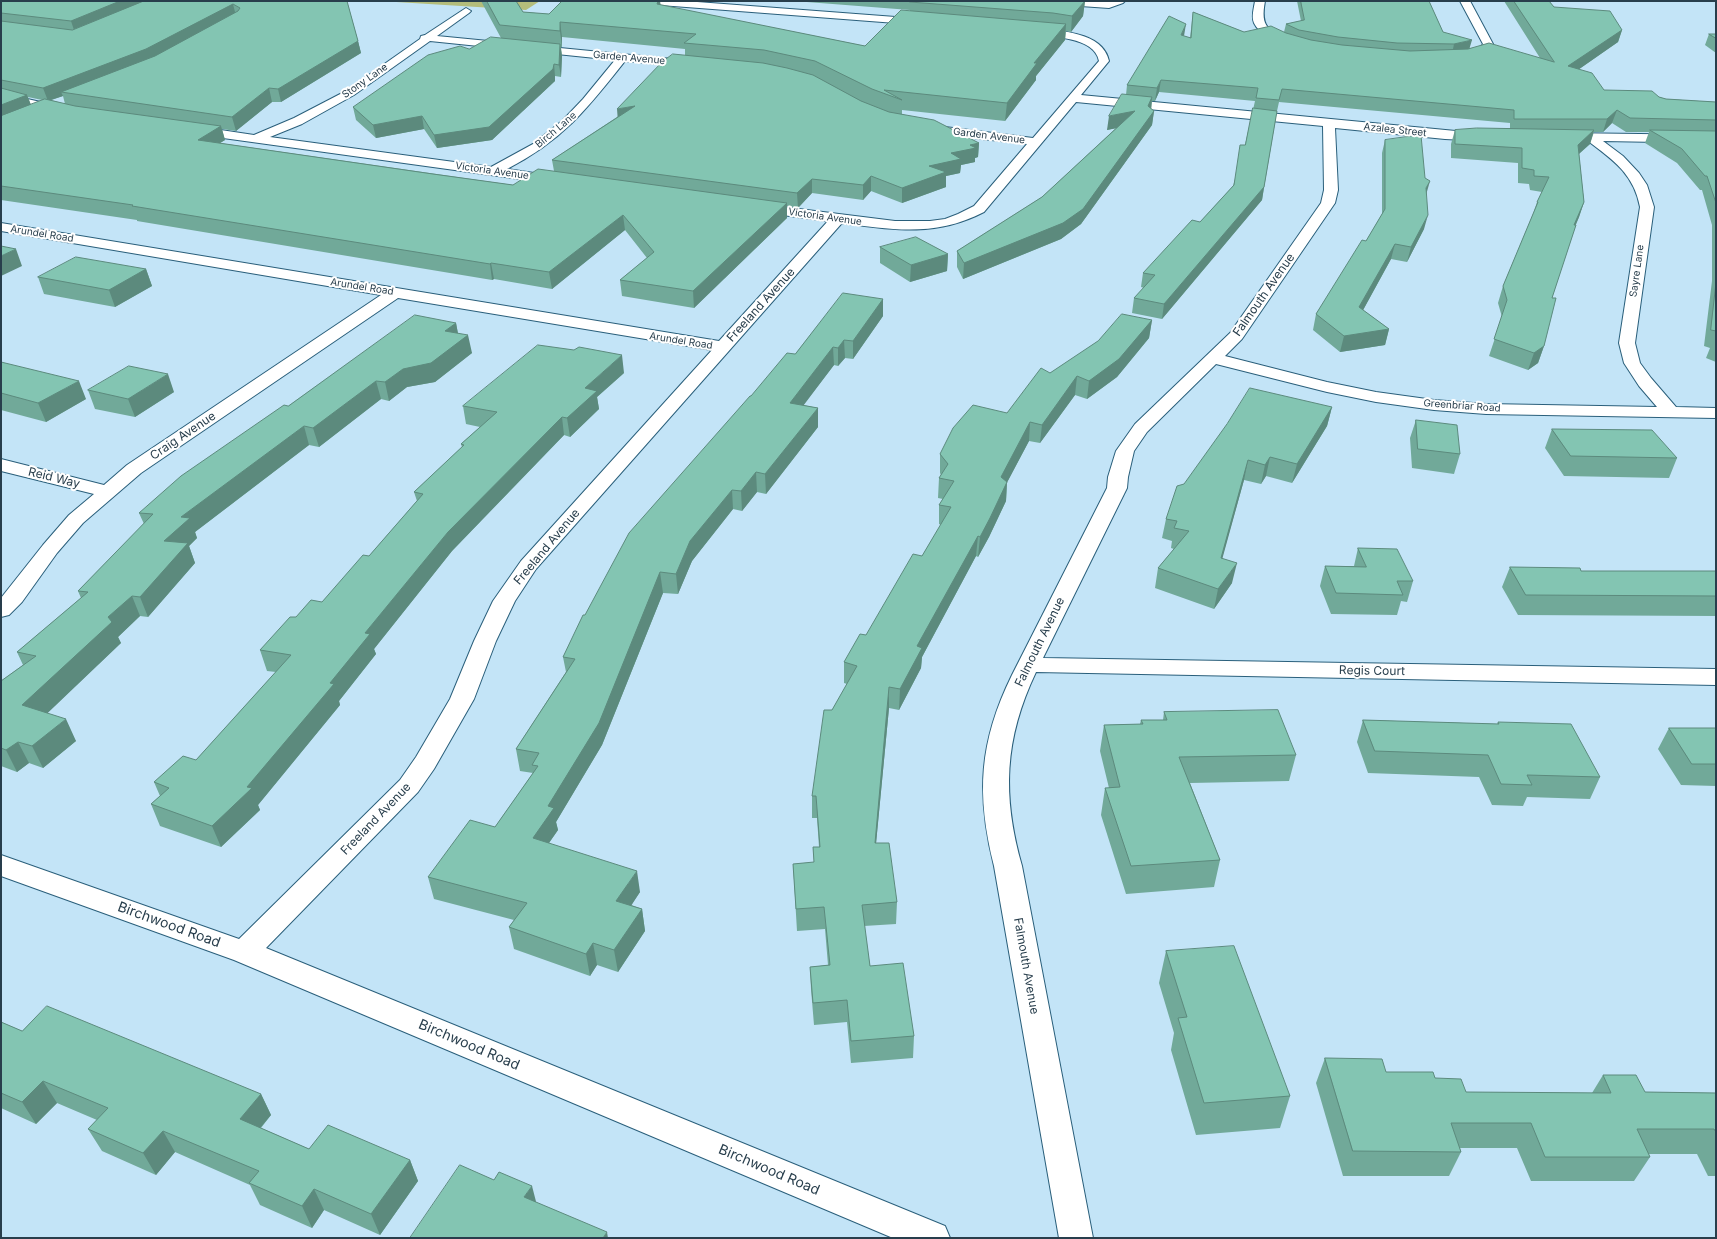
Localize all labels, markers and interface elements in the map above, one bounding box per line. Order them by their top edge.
street label: Garden Avenue [592,49,666,67]
street label: Stony Lane [340,61,390,101]
street label: Birch Lane [533,109,579,151]
street label: Azalea Street [1363,121,1427,139]
street label: Garden Avenue [952,126,1026,146]
street label: Victoria Avenue [454,160,530,182]
street label: Victoria Avenue [787,206,863,228]
street label: Arundel Road [10,223,74,245]
street label: Sayre Lane [1627,244,1647,298]
street label: Falmouth Avenue [1230,251,1298,339]
street label: Freeland Avenue [724,265,798,345]
street label: Arundel Road [330,276,394,298]
street label: Arundel Road [649,330,713,352]
street label: Greenbriar Road [1423,397,1501,415]
street label: Craig Avenue [148,409,218,463]
street label: Reid Way [27,465,81,491]
street label: Freeland Avenue [511,506,583,588]
street label: Falmouth Avenue [1012,595,1068,689]
street label: Regis Court [1339,663,1405,679]
street label: Freeland Avenue [338,780,414,858]
street label: Birchwood Road [115,899,223,951]
street label: Falmouth Avenue [1010,917,1042,1015]
street label: Birchwood Road [416,1016,522,1074]
street label: Birchwood Road [716,1141,822,1199]

